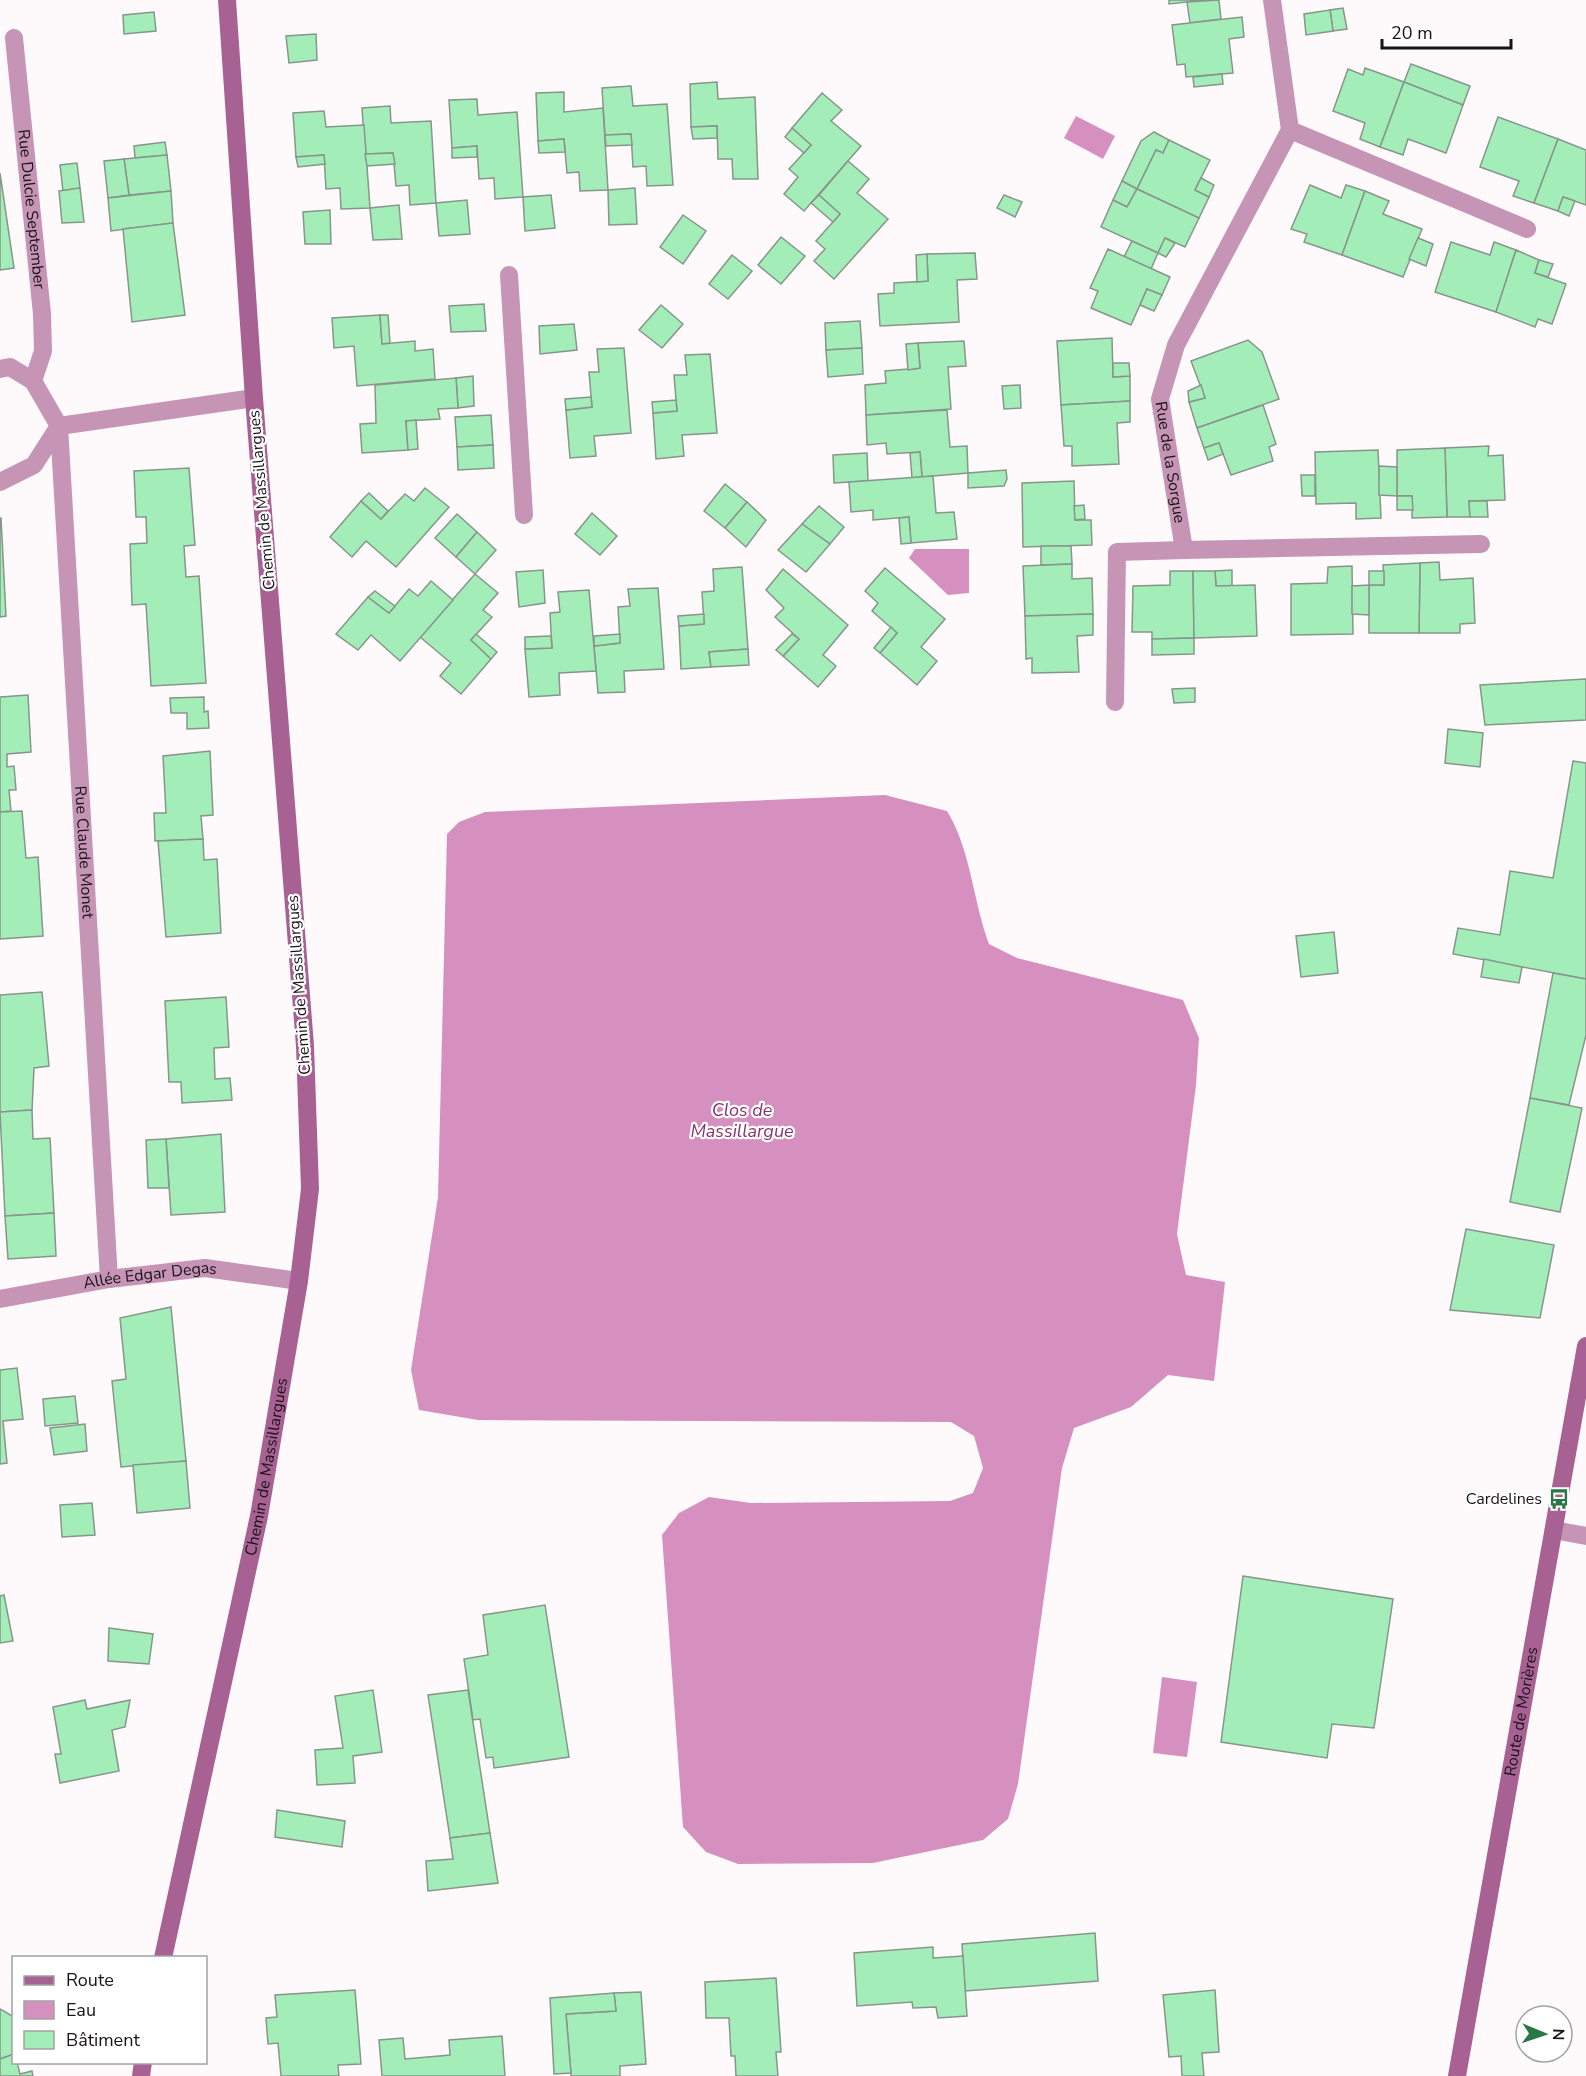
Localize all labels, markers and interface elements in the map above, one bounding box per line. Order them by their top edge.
scale bar [1382,12,1511,50]
text: 20 m [1391,21,1433,45]
street label: Rue Dulcie September [12,128,50,290]
street label: Rue de la Sorgue [1150,400,1191,525]
street label: Chemin de Massillargues [243,409,281,591]
street label: Rue Claude Monet [69,785,99,920]
street label: Chemin de Massillargues [282,894,316,1076]
water label: Clos de Massillargue [690,1098,794,1143]
street label: Allée Edgar Degas [81,1257,218,1295]
street label: Chemin de Massillargues [240,1376,293,1558]
bus stop icon: Cardelines [1547,1487,1571,1511]
place label: Cardelines [1466,1488,1542,1510]
street label: Route de Morières [1499,1645,1544,1778]
legend [12,1956,207,2064]
text: Route [66,1968,114,1992]
text: Eau [66,1998,96,2022]
north arrow [1514,2004,1574,2064]
text: Bâtiment [66,2028,140,2052]
text: N [1547,2028,1569,2041]

